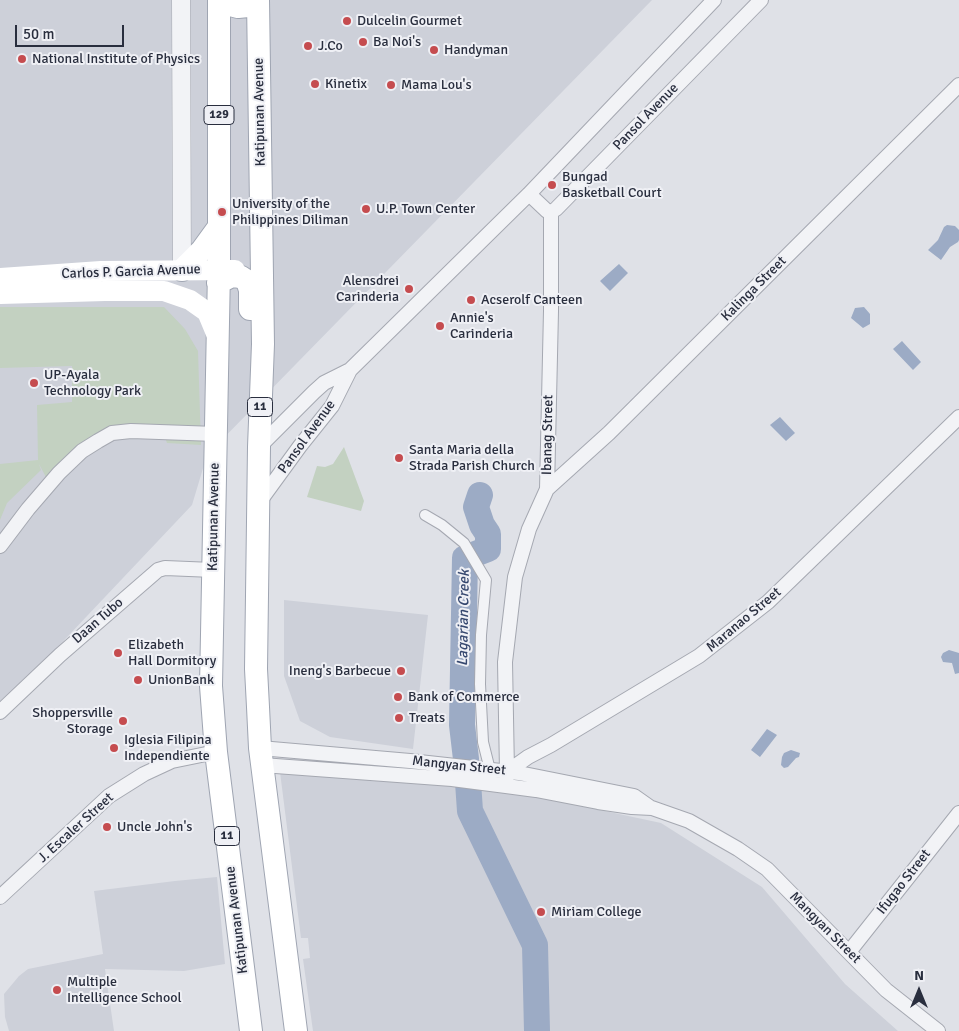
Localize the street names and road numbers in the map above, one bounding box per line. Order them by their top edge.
street label: Katipunan Avenue [251,58,269,166]
street label: Pansol Avenue [610,80,682,154]
road number: 129 [204,106,234,124]
street label: Kalinga Street [718,253,790,325]
street label: Carlos P. Garcia Avenue [61,261,201,283]
street label: Ibanag Street [539,395,557,475]
street label: Pansol Avenue [275,397,339,477]
road number: 11 [248,398,272,417]
street label: Katipunan Avenue [205,463,223,571]
street label: Maranao Street [703,584,785,656]
street label: Daan Tubo [69,594,127,648]
street label: Mangyan Street [411,753,507,779]
street label: J. Escaler Street [35,790,117,866]
road number: 11 [214,826,240,846]
street label: Ifugao Street [873,846,935,918]
street label: Katipunan Avenue [222,865,252,975]
street label: Mangyan Street [786,889,864,967]

